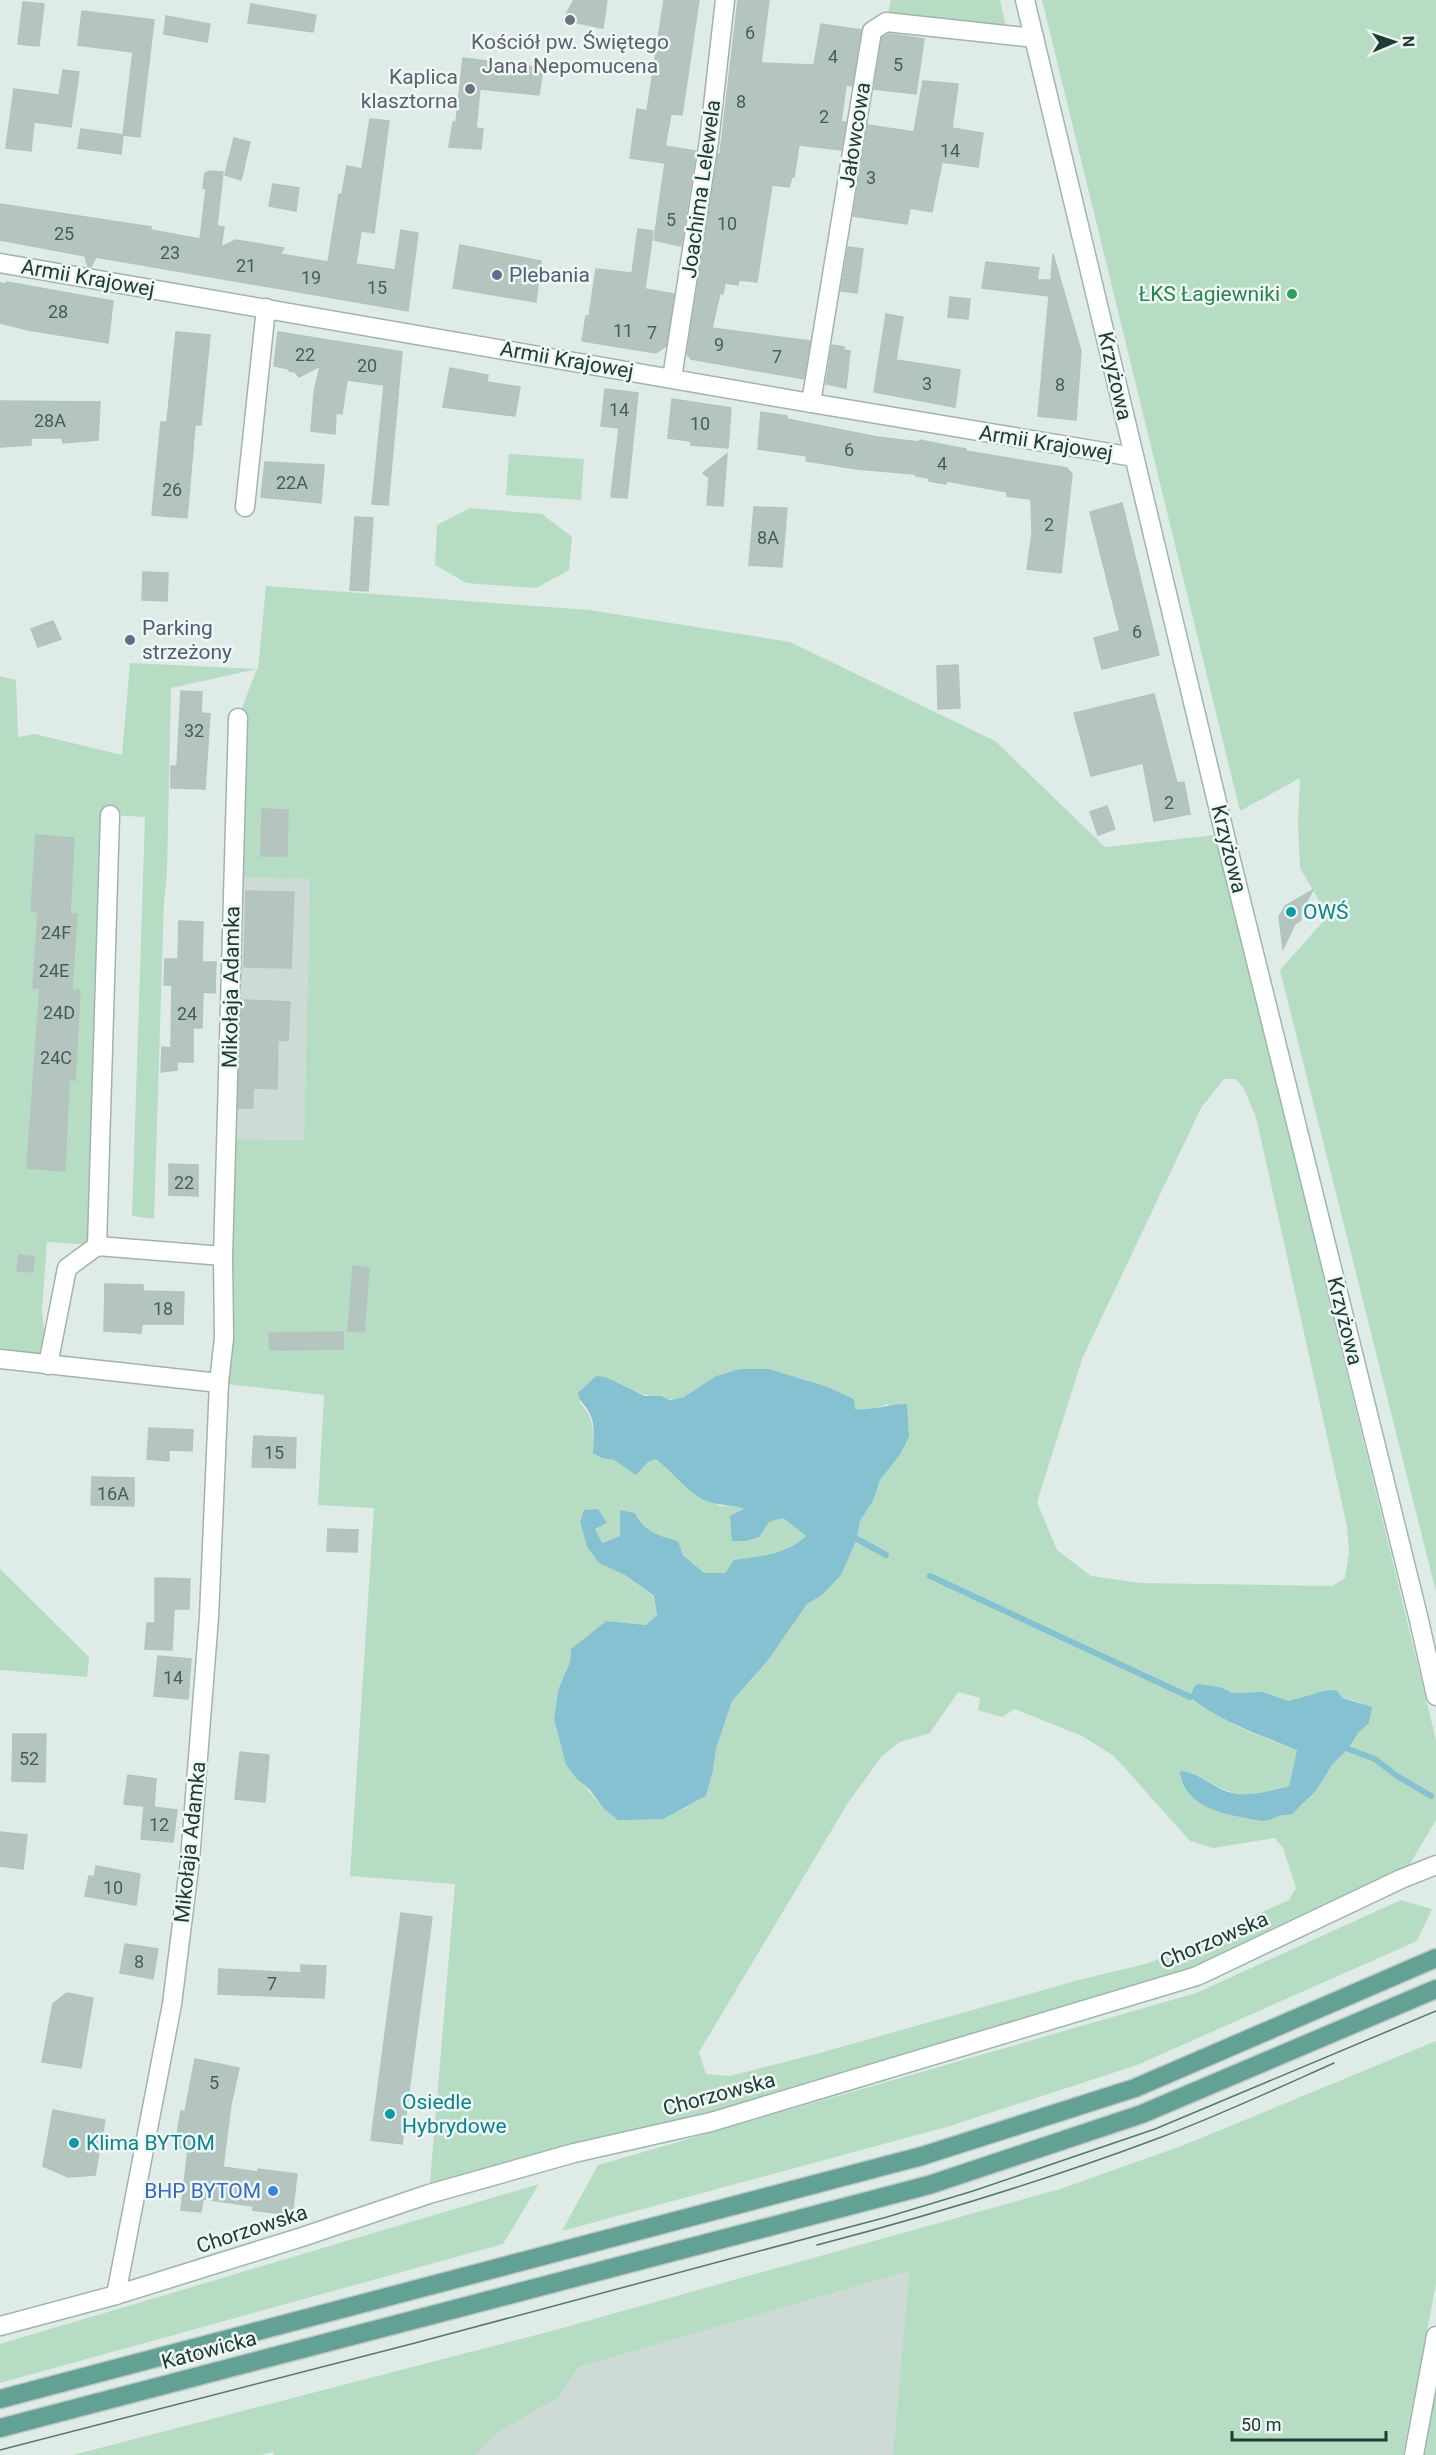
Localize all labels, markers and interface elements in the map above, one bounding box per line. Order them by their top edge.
north arrow [1364,12,1424,72]
marker: Kościół pw. Świętego Jana Nepomucena [563,13,577,27]
house number: 6 [745,22,755,43]
place label: Kościół pw. Świętego Jana Nepomucena [471,30,669,78]
text: N [1399,36,1418,47]
house number: 4 [828,46,838,67]
house number: 5 [893,54,903,75]
place label: Kaplica klasztorna [361,65,458,113]
street label: Jałowcowa [835,80,875,190]
marker: Kaplica klasztorna [463,82,477,96]
house number: 8 [736,91,746,112]
street label: Joachima Lelewela [677,98,725,280]
house number: 2 [819,106,829,127]
house number: 14 [940,140,960,161]
house number: 3 [866,167,876,188]
house number: 5 [666,209,676,230]
house number: 10 [717,213,737,234]
house number: 25 [54,223,74,244]
house number: 23 [160,242,180,263]
street label: Armii Krajowej [19,254,157,302]
house number: 21 [236,255,256,276]
place label: Plebania [509,263,590,287]
house number: 19 [301,267,321,288]
marker: Plebania [490,268,504,282]
house number: 15 [367,277,387,298]
place label: ŁKS Łagiewniki [1139,282,1280,306]
marker: ŁKS Łagiewniki [1285,287,1299,301]
house number: 28 [48,301,68,322]
house number: 11 [613,320,633,341]
house number: 7 [647,322,657,343]
street label: Krzyżowa [1093,329,1137,423]
house number: 9 [714,334,724,355]
street label: Armii Krajowej [498,336,636,384]
house number: 22 [295,344,315,365]
house number: 7 [772,346,782,367]
house number: 20 [357,355,377,376]
house number: 3 [922,373,932,394]
house number: 8 [1055,374,1065,395]
house number: 14 [609,399,629,420]
house number: 28A [34,410,66,431]
house number: 10 [690,413,710,434]
street label: Armii Krajowej [978,421,1114,465]
house number: 6 [844,439,854,460]
house number: 4 [937,453,947,474]
house number: 22A [276,472,308,493]
house number: 26 [162,479,182,500]
house number: 2 [1044,514,1054,535]
house number: 8A [757,527,779,548]
place label: Parking strzeżony [142,616,232,664]
house number: 6 [1132,621,1142,642]
marker: Parking strzeżony [123,633,137,647]
house number: 32 [184,720,204,741]
house number: 2 [1164,792,1174,813]
street label: Krzyżowa [1206,802,1252,896]
place label: OWŚ [1303,900,1349,924]
marker: OWŚ [1284,905,1298,919]
street label: Mikołaja Adamka [218,906,244,1068]
house number: 24F [41,922,71,943]
house number: 24E [39,960,69,981]
house number: 24D [43,1002,75,1023]
house number: 24 [177,1003,197,1024]
house number: 24C [40,1047,72,1068]
house number: 22 [174,1172,194,1193]
street label: Krzyżowa [1322,1274,1368,1368]
house number: 18 [153,1298,173,1319]
house number: 15 [264,1442,284,1463]
house number: 16A [97,1483,129,1504]
house number: 14 [163,1667,183,1688]
house number: 52 [19,1748,39,1769]
street label: Mikołaja Adamka [170,1760,210,1924]
house number: 12 [149,1814,169,1835]
house number: 10 [103,1877,123,1898]
street label: Chorzowska [1156,1906,1272,1974]
house number: 8 [134,1951,144,1972]
house number: 7 [267,1973,277,1994]
street label: Chorzowska [660,2067,778,2121]
house number: 5 [209,2072,219,2093]
place label: Osiedle Hybrydowe [402,2090,507,2138]
marker: Osiedle Hybrydowe [383,2107,397,2121]
place label: Klima BYTOM [86,2131,215,2155]
marker: Klima BYTOM [67,2136,81,2150]
place label: BHP BYTOM [144,2179,261,2203]
marker: BHP BYTOM [266,2184,280,2198]
street label: Chorzowska [193,2200,311,2258]
street label: Katowicka [159,2326,259,2374]
scale bar [1232,2404,1386,2442]
text: 50 m [1241,2414,1281,2435]

